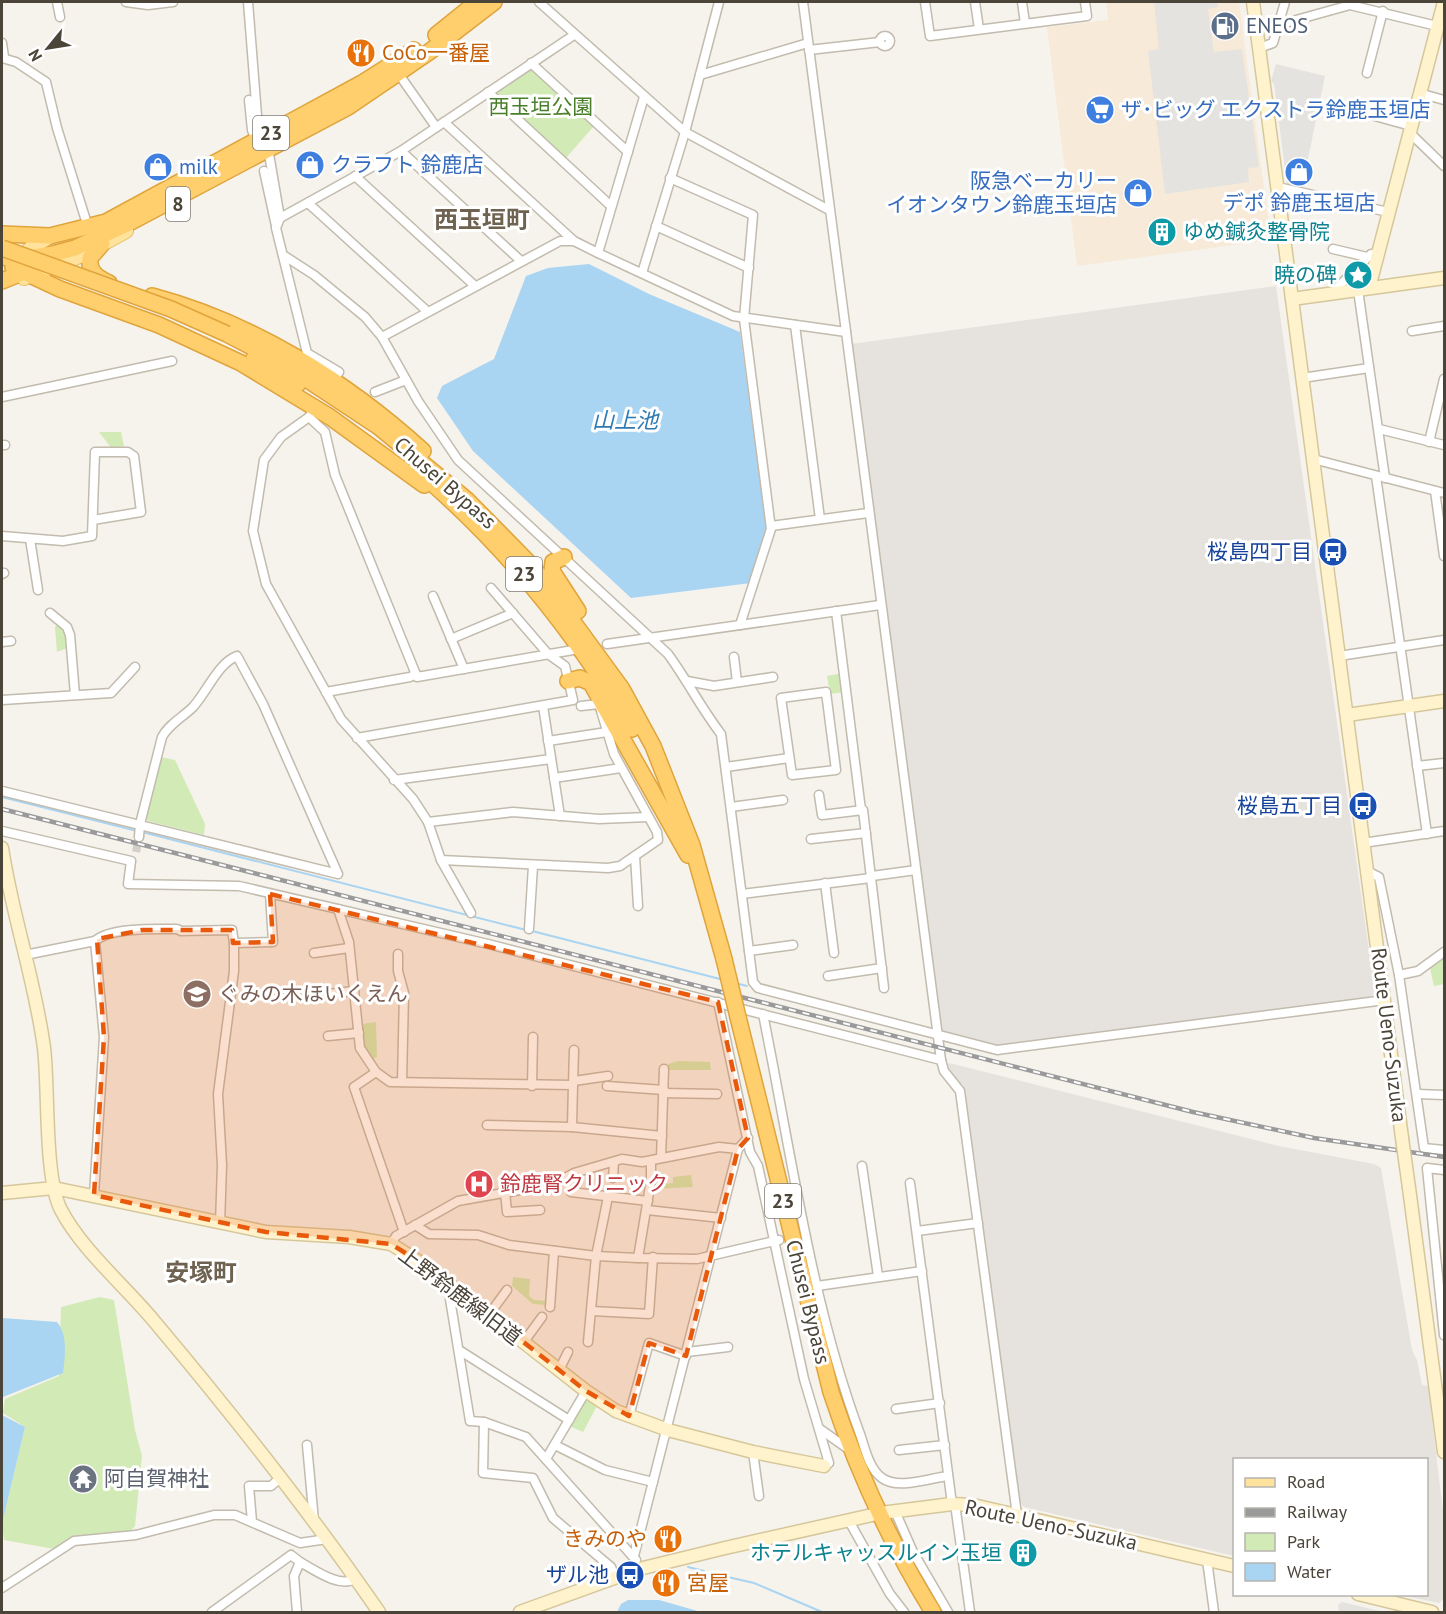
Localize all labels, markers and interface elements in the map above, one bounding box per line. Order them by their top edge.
fuel station icon: ENEOS [1209,10,1241,42]
place label: ENEOS [1246,12,1308,39]
north arrow [18,18,78,78]
restaurant icon: CoCo一番屋 [345,37,377,69]
place label: CoCo一番屋 [382,39,490,66]
text: N [24,46,46,65]
park label: 西玉垣公園 [489,93,594,120]
supermarket icon: ザ･ビッグ エクストラ鈴鹿玉垣店 [1084,94,1116,126]
place label: ザ･ビッグ エクストラ鈴鹿玉垣店 [1121,96,1430,123]
road number: 23 [253,116,289,150]
shop icon: クラフト 鈴鹿店 [294,149,326,181]
shop icon: milk [142,151,174,183]
place label: クラフト 鈴鹿店 [331,151,484,178]
place label: milk [179,153,218,180]
shop icon: デポ 鈴鹿玉垣店 [1283,156,1315,188]
place label: 阪急ベーカリー イオンタウン鈴鹿玉垣店 [886,167,1117,218]
shop icon: 阪急ベーカリー イオンタウン鈴鹿玉垣店 [1122,177,1154,209]
road number: 8 [166,187,190,221]
place label: デポ 鈴鹿玉垣店 [1223,189,1375,216]
district label: 西玉垣町 [434,204,530,235]
building icon: ゆめ鍼灸整骨院 [1146,216,1178,248]
place label: ゆめ鍼灸整骨院 [1183,218,1330,245]
place icon: 暁の碑 [1342,259,1374,291]
place label: 暁の碑 [1274,261,1337,288]
water label: 山上池 [592,406,660,434]
street label: Chusei Bypass [389,431,502,534]
bus stop icon: 桜島四丁目 [1317,536,1349,568]
place label: 桜島四丁目 [1207,538,1312,565]
road number: 23 [506,557,542,591]
bus stop icon: 桜島五丁目 [1347,790,1379,822]
place label: 桜島五丁目 [1237,792,1342,819]
street label: Route Ueno-Suzuka [1365,946,1414,1124]
school or university icon: ぐみの木ほいくえん [181,978,213,1010]
place label: ぐみの木ほいくえん [218,980,408,1007]
hospital icon: 鈴鹿腎クリニック [463,1168,495,1200]
place label: 鈴鹿腎クリニック [500,1170,668,1197]
road number: 23 [765,1184,801,1218]
street label: Chusei Bypass [780,1237,837,1367]
street label: 上野鈴鹿線旧道 [393,1241,527,1351]
district label: 安塚町 [165,1257,237,1288]
legend [1233,1458,1428,1596]
temple icon: 阿自賀神社 [67,1463,99,1495]
place label: 阿自賀神社 [104,1465,209,1492]
text: Road [1287,1470,1325,1493]
street label: Route Ueno-Suzuka [962,1493,1140,1556]
text: Railway [1287,1500,1348,1523]
restaurant icon: きみのや [652,1523,684,1555]
place label: きみのや [563,1525,647,1552]
text: Park [1287,1530,1320,1553]
building icon: ホテルキャッスルイン玉垣 [1007,1537,1039,1569]
place label: ホテルキャッスルイン玉垣 [750,1539,1002,1566]
bus stop icon: ザル池 [614,1559,646,1591]
text: Water [1287,1560,1331,1583]
place label: ザル池 [546,1561,609,1588]
restaurant icon: 宮屋 [650,1567,682,1599]
place label: 宮屋 [687,1569,729,1596]

